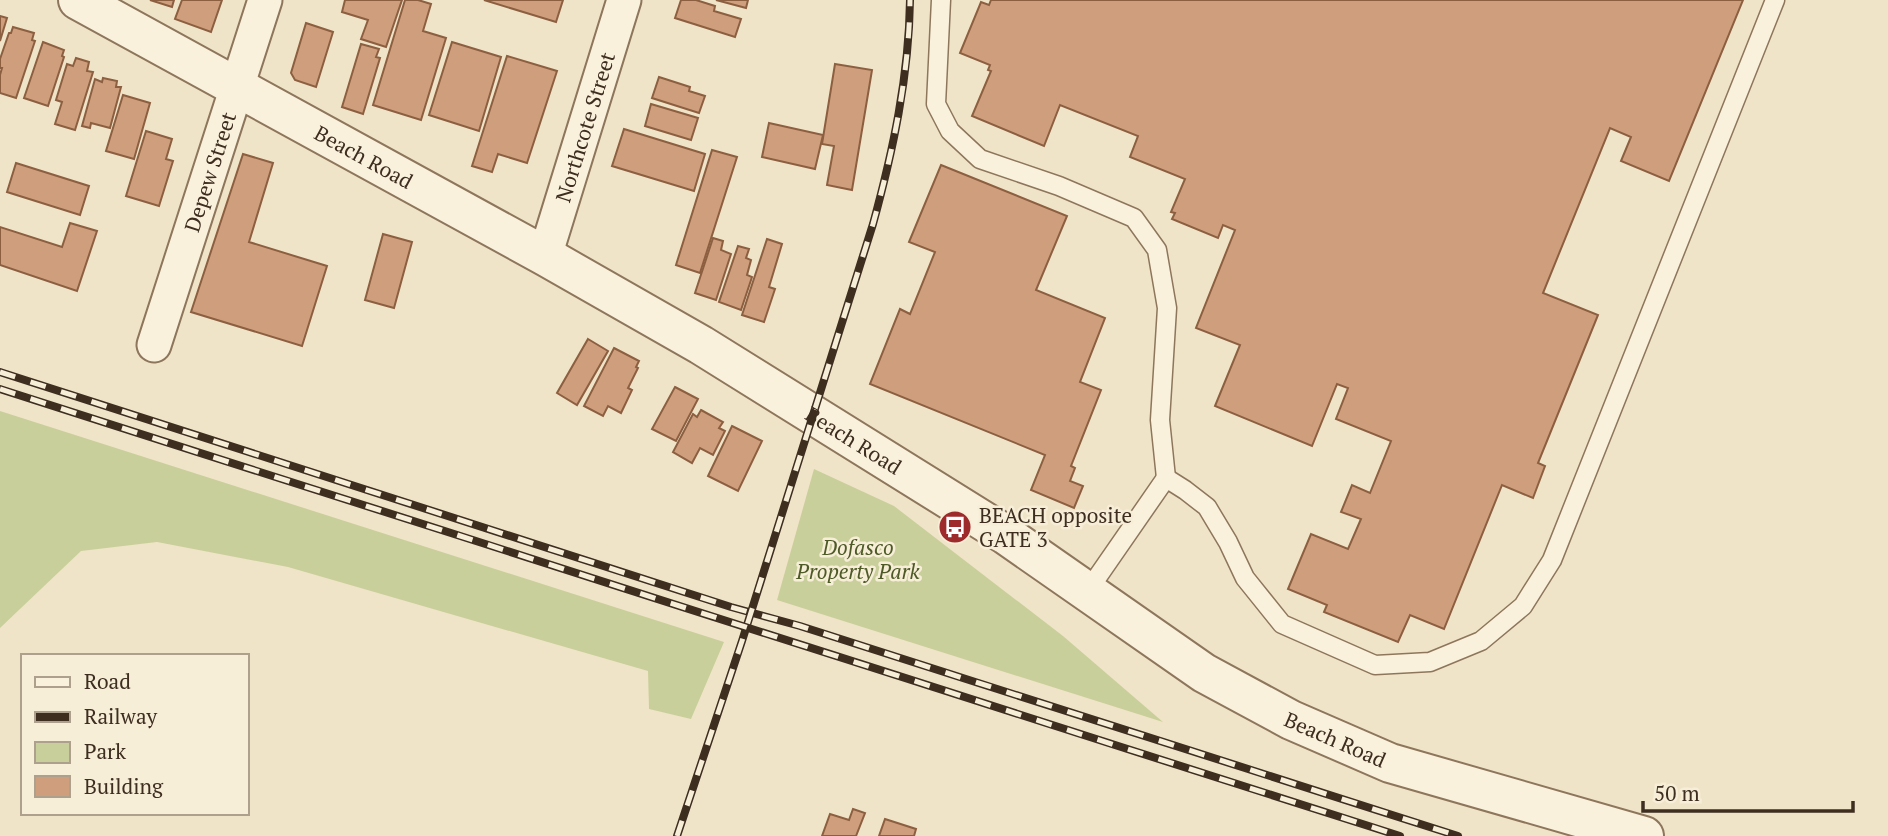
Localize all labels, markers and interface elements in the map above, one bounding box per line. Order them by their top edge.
street label: Northcote Street [548,48,621,205]
street label: Depew Street [177,108,242,235]
street label: Beach Road [310,118,418,195]
street label: Beach Road [800,400,907,481]
place label: BEACH opposite GATE 3 [979,501,1132,553]
bus stop icon: BEACH opposite GATE 3 [936,508,974,546]
park label: Dofasco Property Park [795,533,921,585]
legend [21,654,248,815]
text: Road [84,667,131,695]
text: Railway [84,702,158,730]
street label: Beach Road [1280,705,1391,774]
text: Park [84,737,126,765]
scale bar [1643,770,1853,814]
text: Building [84,772,164,800]
text: 50 m [1654,779,1700,807]

